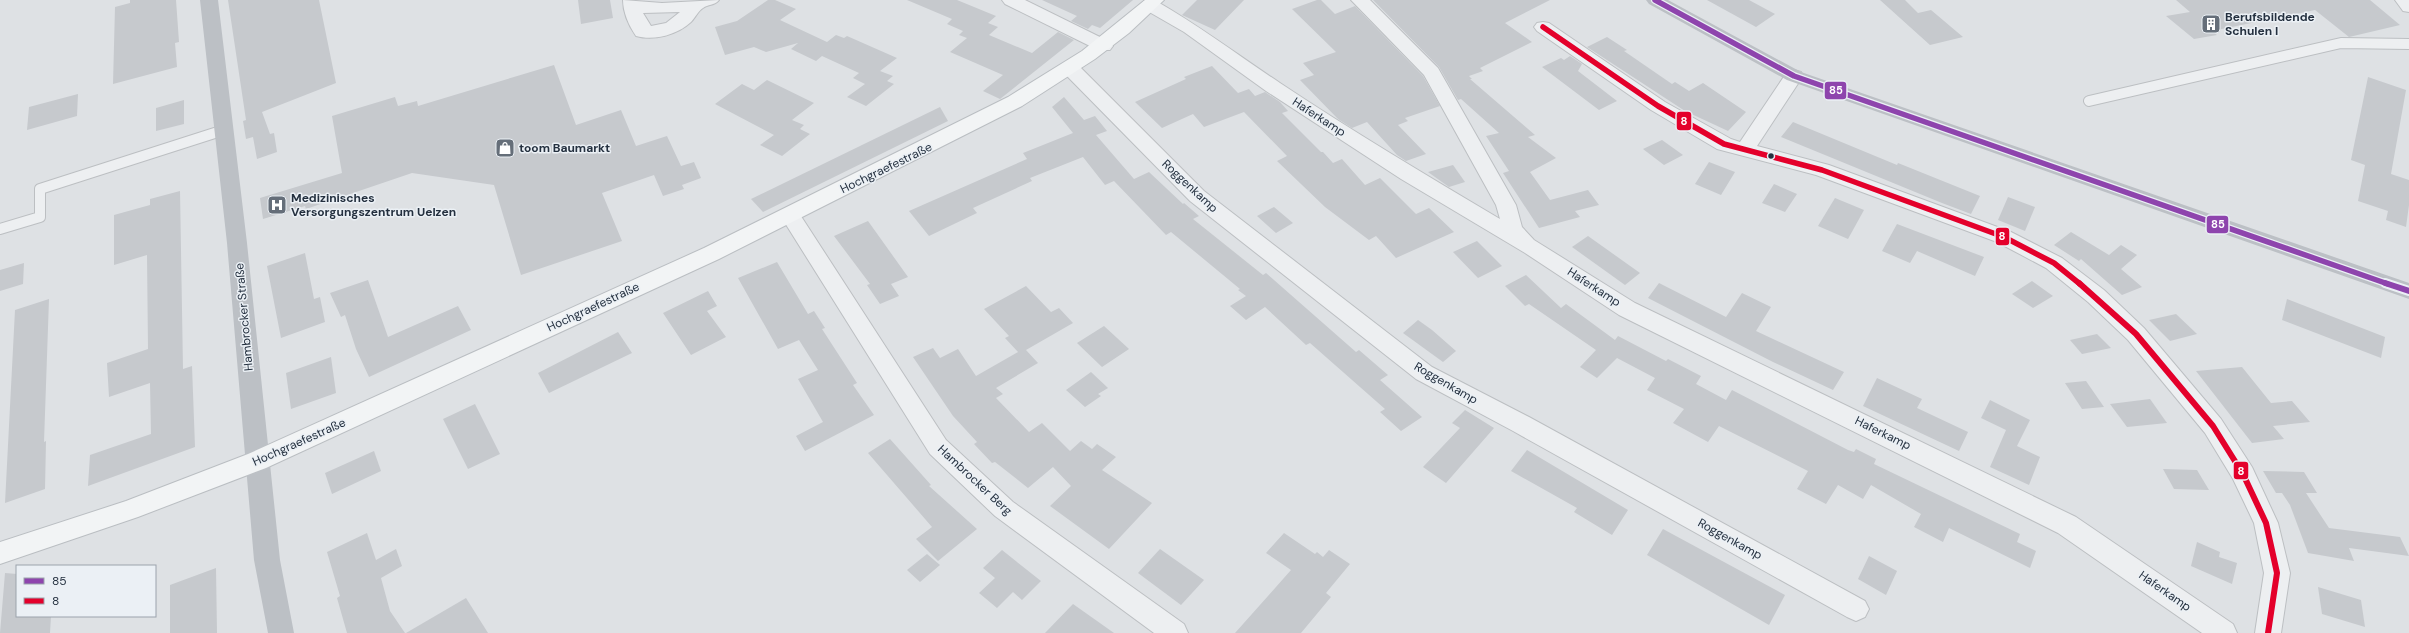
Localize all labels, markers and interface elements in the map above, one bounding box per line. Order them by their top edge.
place label: Berufsbildende Schulen I [2225,9,2315,39]
building icon: Berufsbildende Schulen I [2200,13,2222,35]
line badge: 85 [1824,81,1847,100]
text: 85 [1829,83,1843,97]
street label: Haferkamp [1289,94,1349,140]
line badge: 8 [1676,111,1692,131]
text: 8 [1681,114,1688,128]
shop icon: toom Baumarkt [494,137,516,159]
street label: Hochgraefestraße [837,139,935,197]
place label: toom Baumarkt [519,140,610,156]
unlabelled marker [1766,151,1776,161]
street label: Roggenkamp [1158,156,1222,216]
place label: Medizinisches Versorgungszentrum Uelzen [291,190,456,220]
hospital icon: Medizinisches Versorgungszentrum Uelzen [266,194,288,216]
line badge: 85 [2206,215,2229,234]
text: 85 [2211,217,2225,231]
line badge: 8 [1995,227,2010,246]
text: 8 [1999,229,2006,243]
street label: Hambrocker Straße [231,262,257,372]
street label: Haferkamp [1564,264,1624,310]
street label: Hochgraefestraße [544,278,642,335]
street label: Roggenkamp [1411,358,1481,408]
street label: Haferkamp [1852,413,1914,453]
street label: Hochgraefestraße [250,414,348,470]
street label: Hambrocker Berg [934,441,1016,519]
line badge: 8 [2233,461,2249,480]
text: 8 [2238,464,2245,478]
street label: Roggenkamp [1695,515,1765,563]
legend [16,565,156,617]
street label: Haferkamp [2136,567,2194,615]
text: 85 [52,573,67,589]
text: 8 [52,593,59,609]

